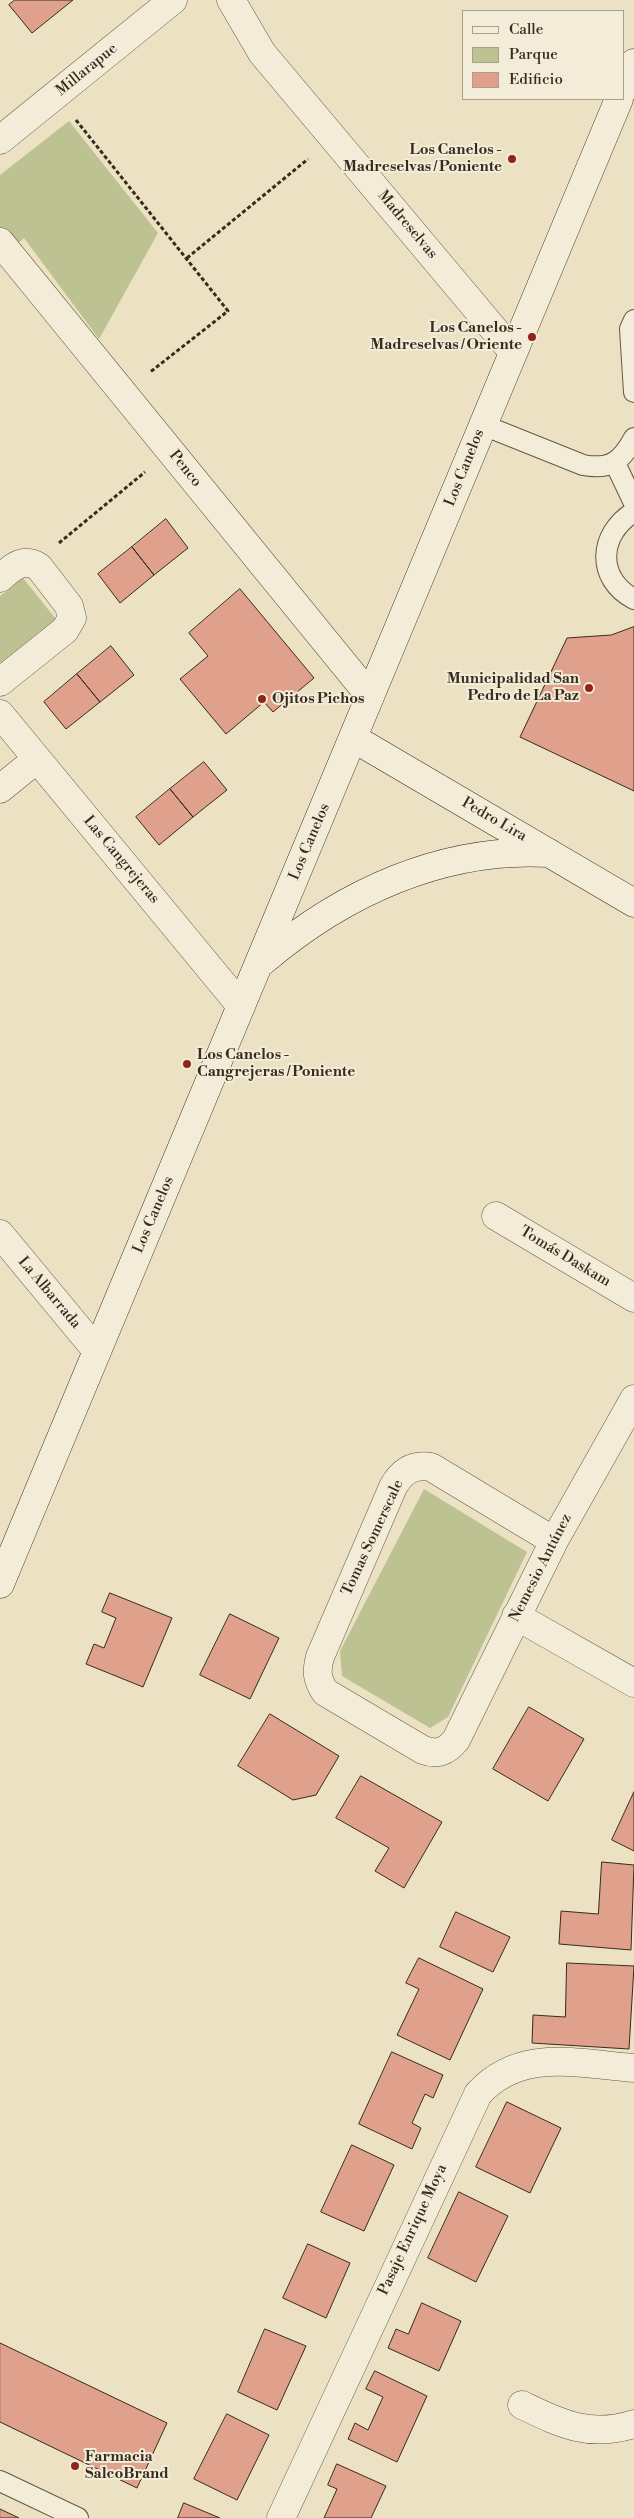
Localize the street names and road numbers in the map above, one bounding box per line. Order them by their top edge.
street label: Millarapue [53,40,121,100]
street label: Madreselvas [373,187,441,263]
street label: Los Canelos [441,427,489,509]
street label: Penco [165,447,205,491]
street label: Pedro Lira [458,794,530,846]
street label: Los Canelos [286,801,334,883]
street label: Las Cangrejeras [79,812,163,908]
street label: Los Canelos [130,1174,178,1256]
street label: Tomás Daskam [516,1223,614,1291]
street label: La Albarrada [14,1253,84,1333]
street label: Tomas Somerscale [338,1477,408,1599]
street label: Nemesio Antúnez [506,1511,576,1625]
street label: Pasaje Enrique Moya [375,2162,451,2298]

